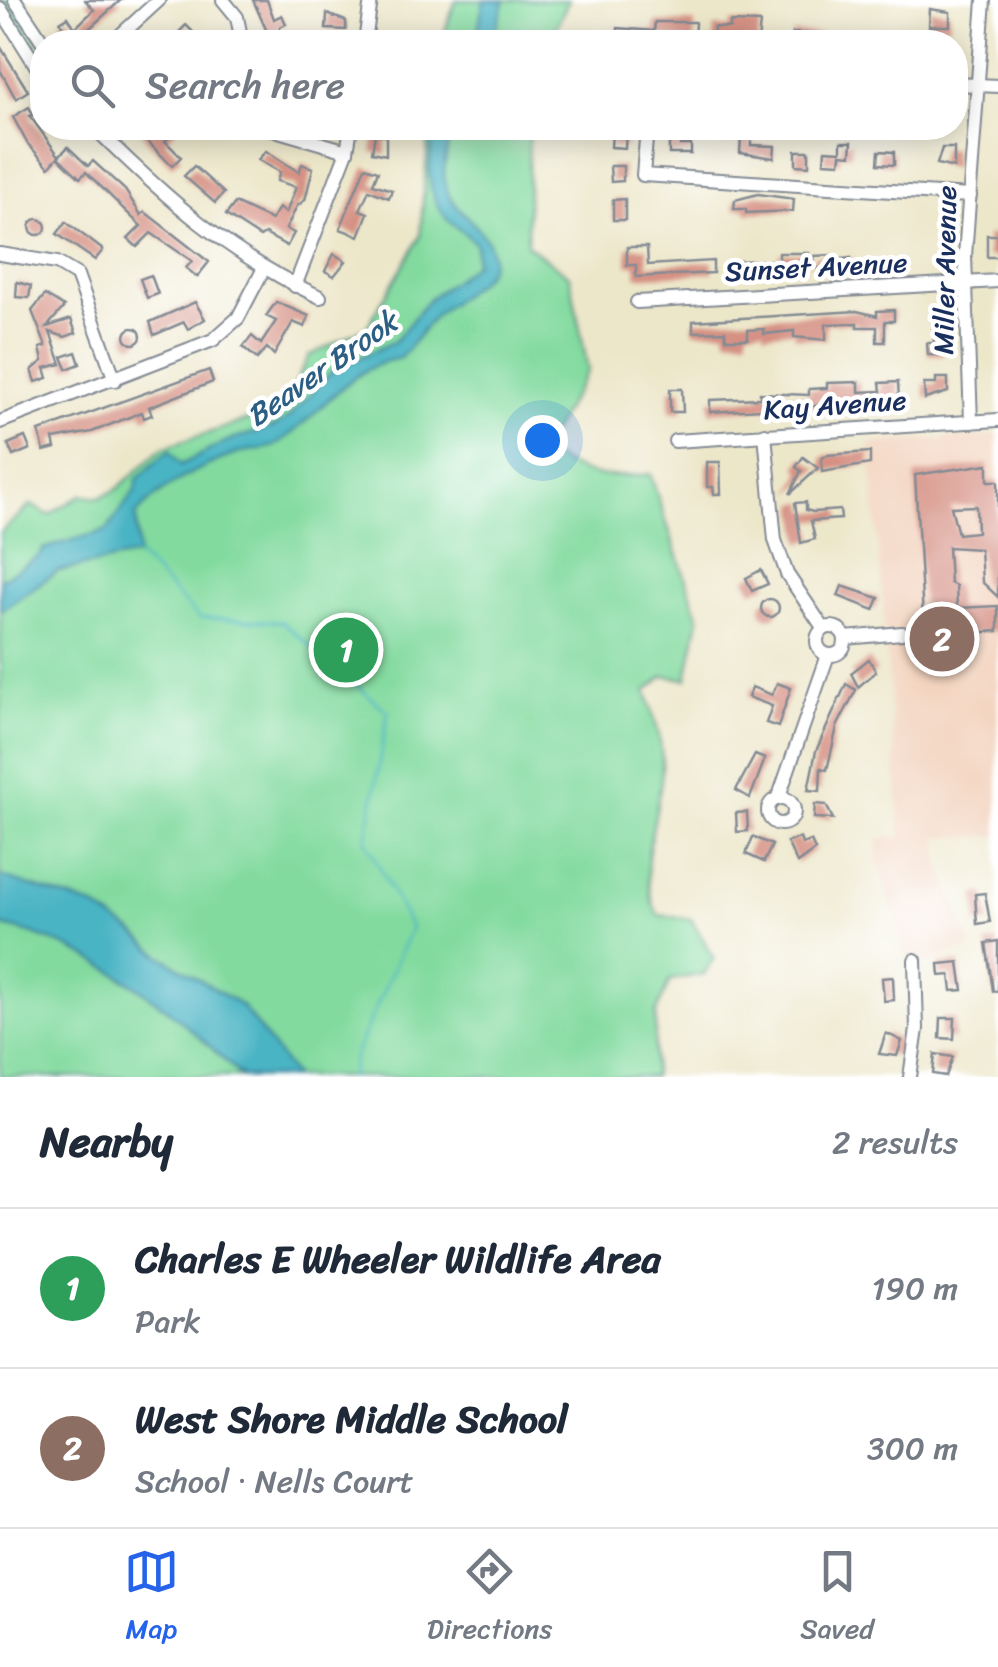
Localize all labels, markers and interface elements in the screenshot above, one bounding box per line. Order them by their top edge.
search box [30,30,968,140]
text: Search here [145,52,345,119]
icon: search [65,58,120,113]
street label: Miller Avenue [919,185,971,355]
street label: Sunset Avenue [723,238,909,296]
water label: Beaver Brook [235,294,413,441]
street label: Kay Avenue [762,376,908,434]
your location [517,415,568,466]
pin: 2 [910,602,974,676]
pin: 1 [314,612,378,688]
text: Nearby [40,1105,173,1179]
text: 2 results [832,1114,958,1171]
text: Charles E Wheeler Wildlife Area [135,1226,661,1293]
text: 1 [66,1260,79,1317]
text: 190 m [872,1260,958,1317]
text: Park [135,1293,201,1350]
text: West Shore Middle School [135,1386,568,1453]
text: 2 [63,1420,82,1477]
text: 300 m [867,1420,958,1477]
text: School · Nells Court [135,1453,413,1510]
tab: Map [124,1544,179,1653]
tab: Directions [427,1544,552,1653]
tab: Saved [800,1544,874,1653]

